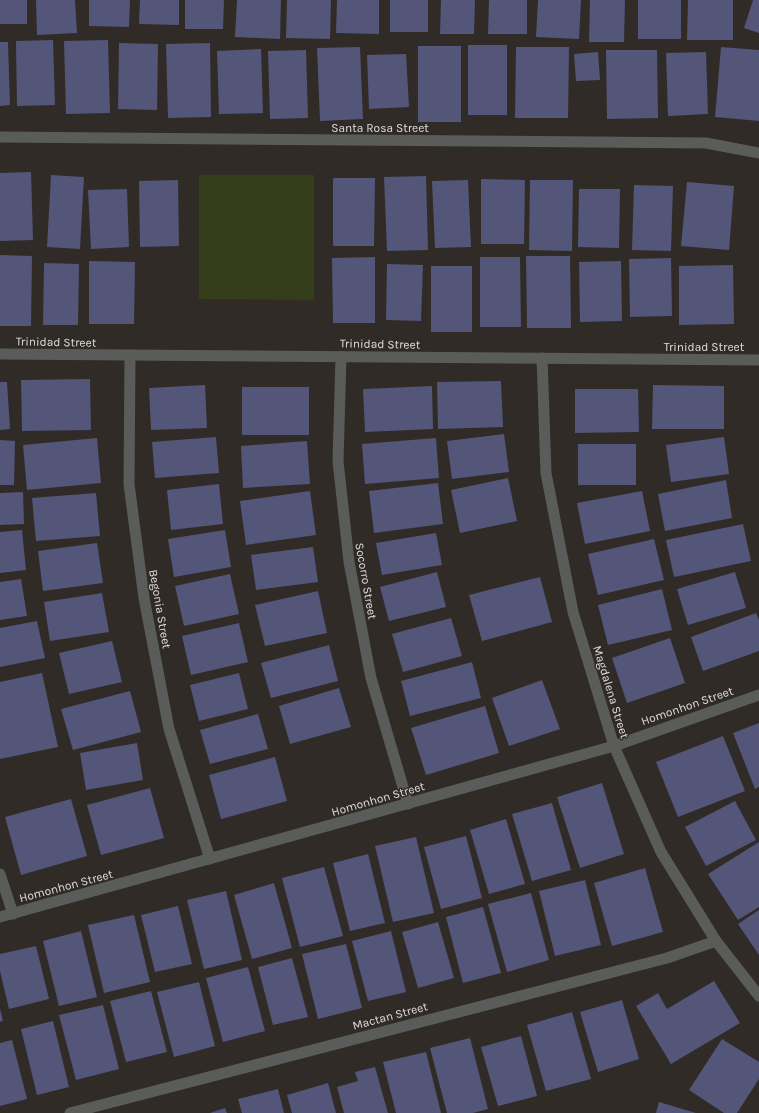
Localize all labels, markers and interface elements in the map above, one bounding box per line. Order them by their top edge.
street label: Santa Rosa Street [331,121,429,135]
street label: Trinidad Street [16,334,97,350]
street label: Trinidad Street [340,336,421,352]
street label: Trinidad Street [664,340,745,354]
street label: Socorro Street [352,542,380,621]
street label: Begonia Street [146,568,174,650]
street label: Magdalena Street [590,644,632,741]
street label: Homonhon Street [639,684,735,728]
street label: Homonhon Street [330,779,427,819]
street label: Homonhon Street [18,867,115,905]
street label: Mactan Street [351,999,430,1033]

